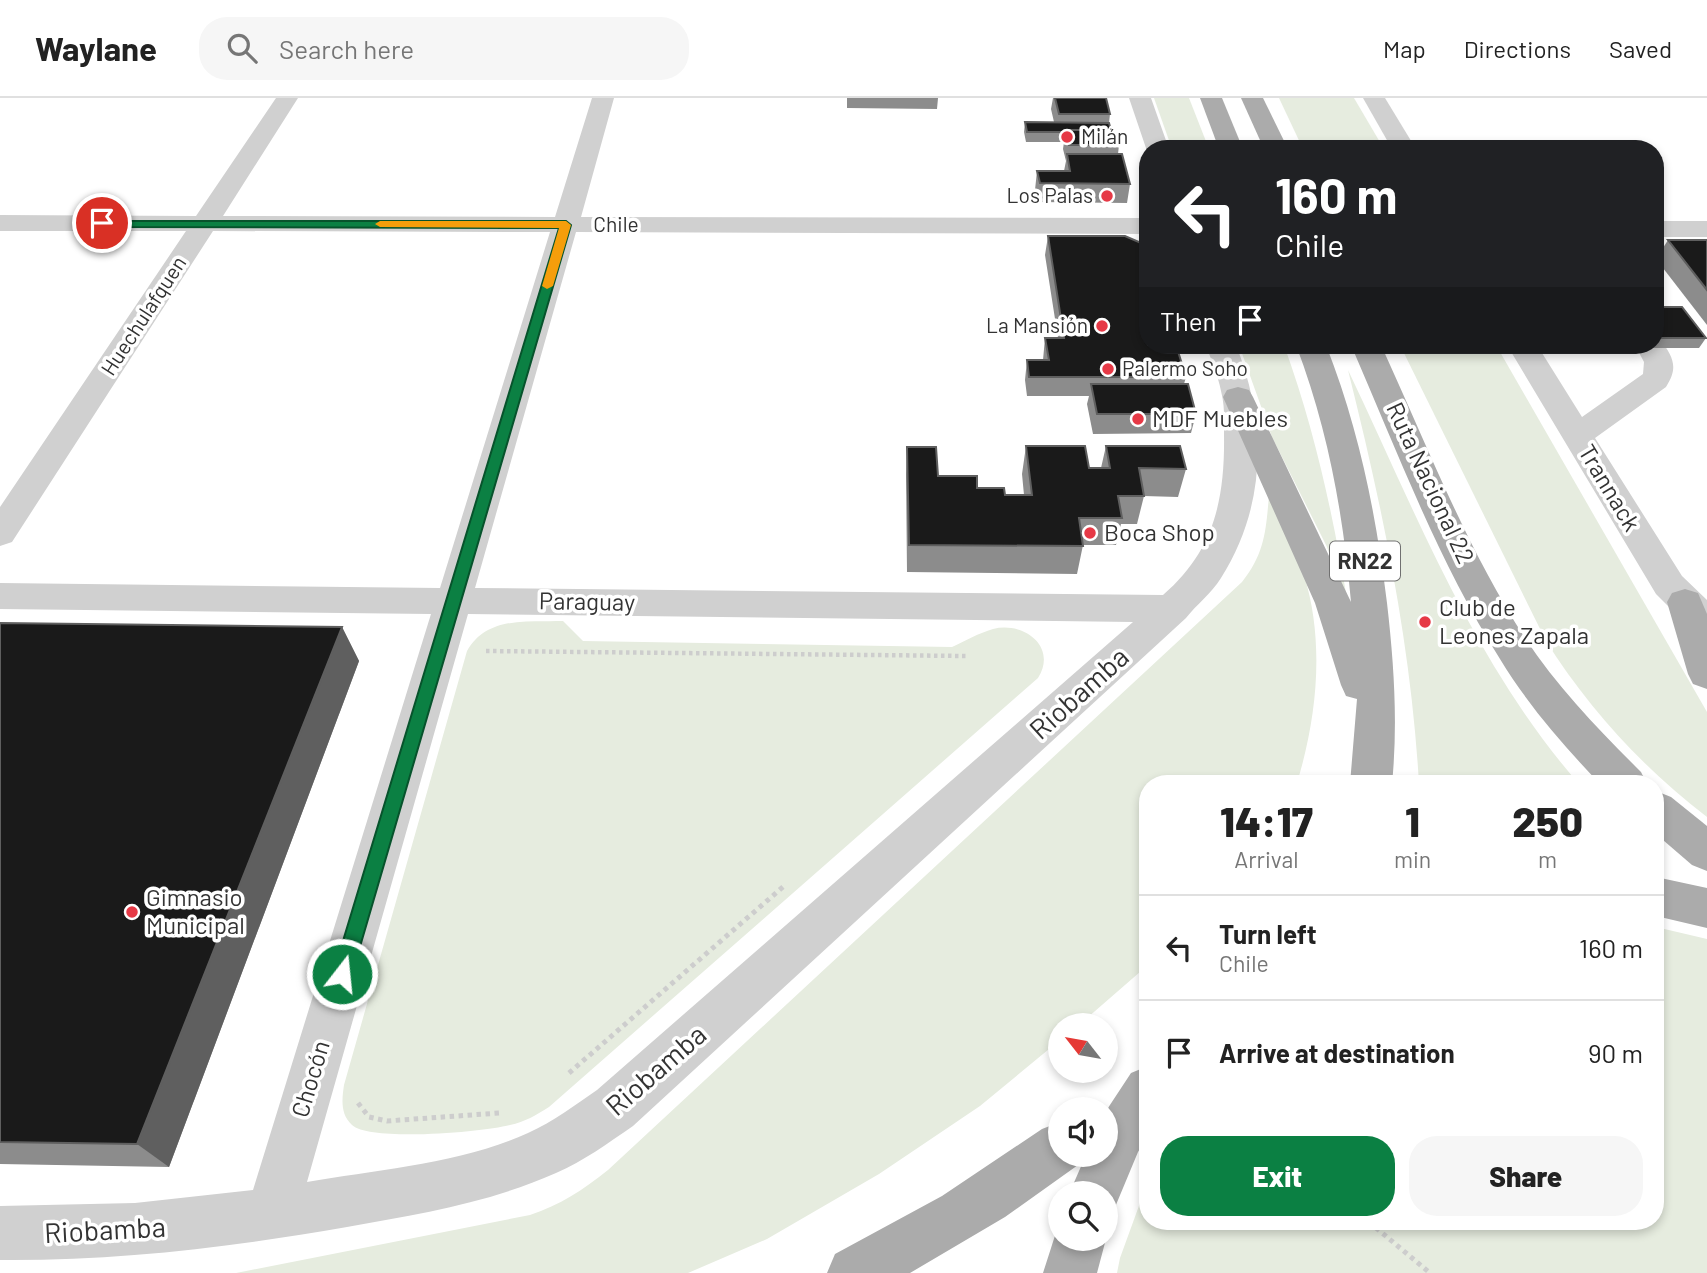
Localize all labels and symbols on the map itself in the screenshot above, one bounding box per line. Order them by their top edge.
place label: Milán [1081,123,1128,148]
marker: Milán [1059,129,1075,145]
place label: Los Palas [1007,182,1093,207]
marker: Los Palas [1099,188,1115,204]
pin [72,193,132,253]
street label: Chile [593,211,639,236]
street label: Huechulafquen [95,251,191,379]
place label: La Mansión [986,312,1088,337]
marker: La Mansión [1094,318,1110,334]
place label: Palermo Soho [1122,355,1248,380]
marker: Palermo Soho [1100,361,1116,377]
street label: Ruta Nacional 22 [1381,397,1481,568]
place label: MDF Muebles [1152,403,1288,432]
marker: MDF Muebles [1130,411,1146,427]
street label: Trannack [1573,439,1647,536]
place label: Boca Shop [1104,517,1215,546]
marker: Boca Shop [1082,525,1098,541]
road number: RN22 [1330,542,1400,580]
street label: Paraguay [539,585,635,616]
place label: Club de Leones Zapala [1439,592,1589,649]
marker: Club de Leones Zapala [1417,614,1433,630]
street label: Riobamba [1022,639,1135,746]
place label: Gimnasio Municipal [146,882,245,939]
marker: Gimnasio Municipal [124,904,140,920]
position arrow [305,937,379,1011]
north arrow [1048,1013,1118,1083]
street label: Riobamba [598,1016,712,1122]
street label: Chocón [284,1037,335,1120]
street label: Riobamba [43,1209,167,1249]

